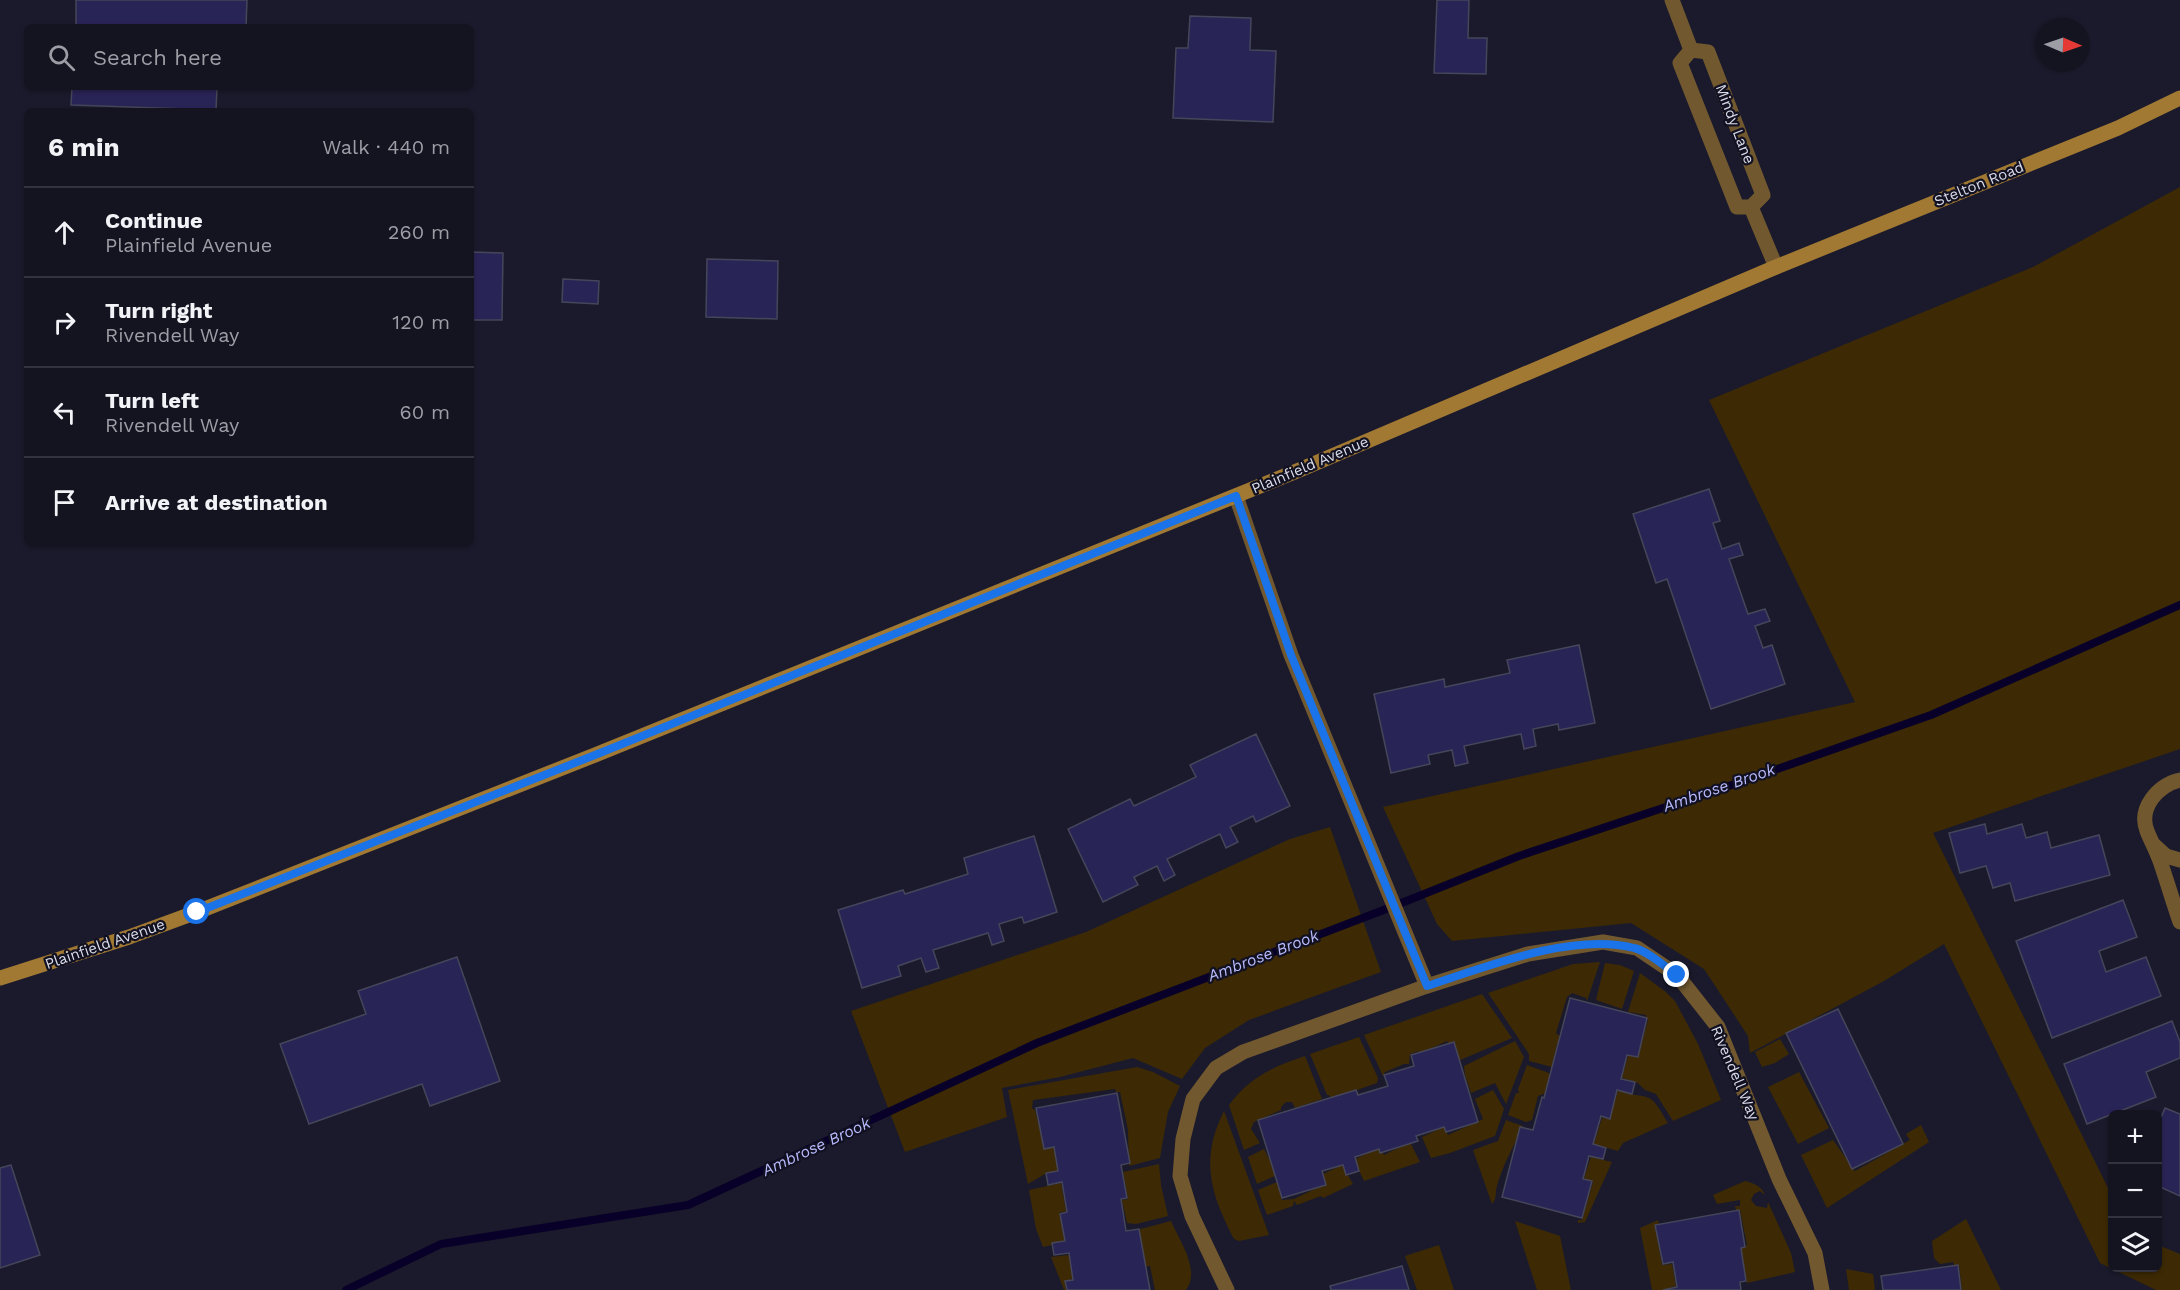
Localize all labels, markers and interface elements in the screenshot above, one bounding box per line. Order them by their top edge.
north arrow [2036,18,2090,72]
search box [24,24,474,90]
icon: search [45,41,78,74]
text: Search here [93,45,222,70]
street label: Mindy Lane [1712,82,1758,166]
text: 6 min [48,132,120,162]
text: Walk · 440 m [322,135,450,159]
street label: Stelton Road [1932,158,2026,210]
text: Continue [105,208,203,233]
icon: ahead [48,216,81,249]
text: 260 m [388,220,450,244]
text: Plainfield Avenue [105,233,272,257]
text: Turn right [105,298,212,323]
icon: right [48,306,81,339]
text: 120 m [392,310,450,334]
text: Rivendell Way [105,323,239,347]
text: Turn left [105,388,199,413]
icon: left [48,396,81,429]
text: 60 m [400,400,450,424]
text: Rivendell Way [105,413,239,437]
street label: Plainfield Avenue [1249,432,1371,498]
icon: arrive [48,486,81,519]
text: Arrive at destination [105,490,328,515]
water label: Ambrose Brook [1660,759,1779,816]
route start [183,898,209,924]
street label: Plainfield Avenue [43,915,167,973]
water label: Ambrose Brook [1204,925,1322,986]
route end [1663,961,1689,987]
street label: Rivendell Way [1707,1023,1763,1123]
map controls [2108,1110,2162,1272]
button: + [2108,1110,2162,1164]
water label: Ambrose Brook [758,1113,874,1180]
button: − [2108,1164,2162,1218]
button: layers [2108,1218,2162,1272]

